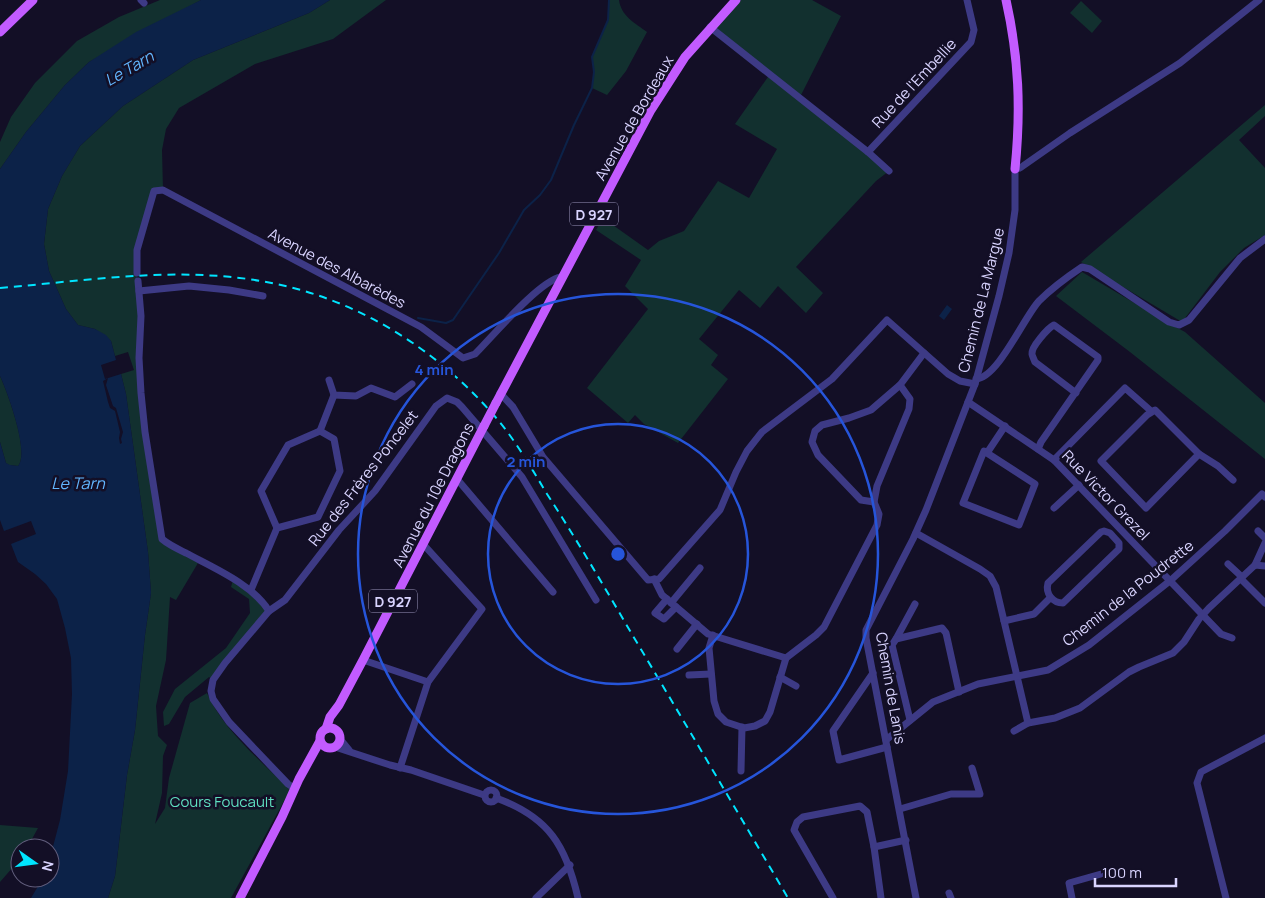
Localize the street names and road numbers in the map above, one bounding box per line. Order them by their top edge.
street label: Rue de l'Embellie [867,34,961,132]
street label: Avenue de Bordeaux [590,52,678,184]
road number: D 927 [570,202,618,225]
street label: Avenue des Albarèdes [265,223,409,313]
street label: Chemin de La Margue [953,225,1009,375]
street label: Rue des Frères Poncelet [303,406,423,550]
street label: Avenue du 10e Dragons [387,419,479,571]
street label: Rue Victor Grezel [1057,445,1155,545]
street label: Chemin de la Poudrette [1058,535,1198,651]
road number: D 927 [369,590,417,612]
street label: Chemin de Lanis [871,630,911,746]

